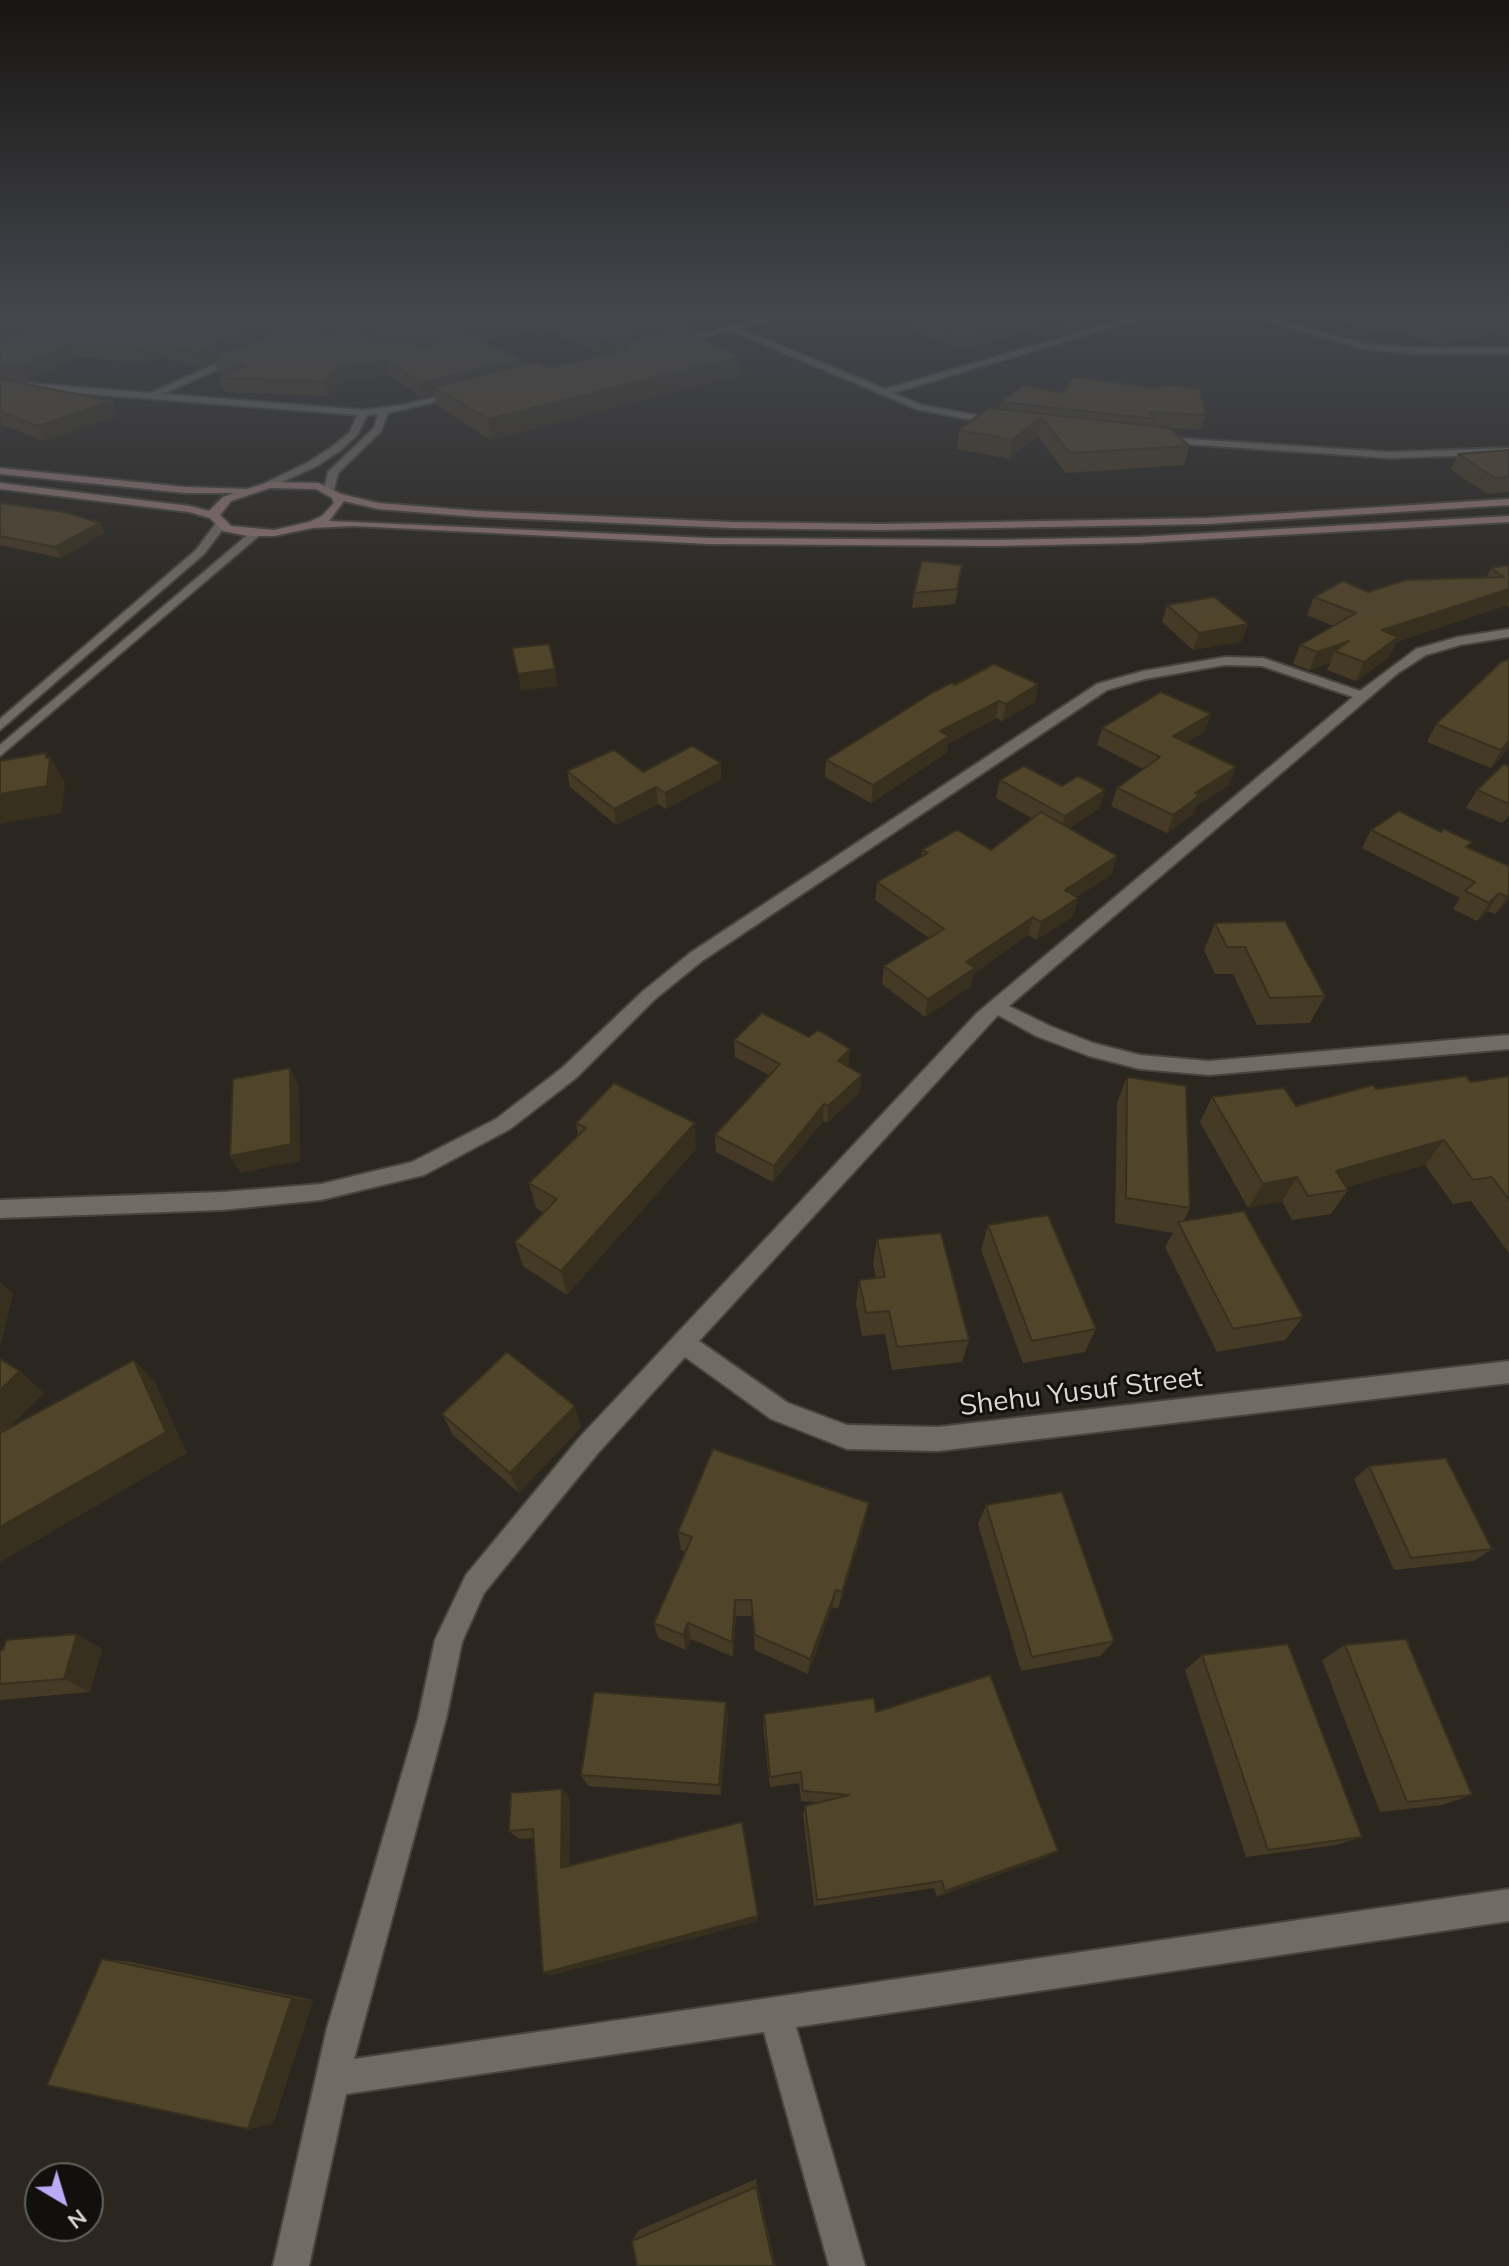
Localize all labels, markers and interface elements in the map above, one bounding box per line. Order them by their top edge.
street label: Shehu Yusuf Street [958,1360,1204,1424]
north arrow [24,2162,104,2242]
text: N [62,2203,93,2235]

